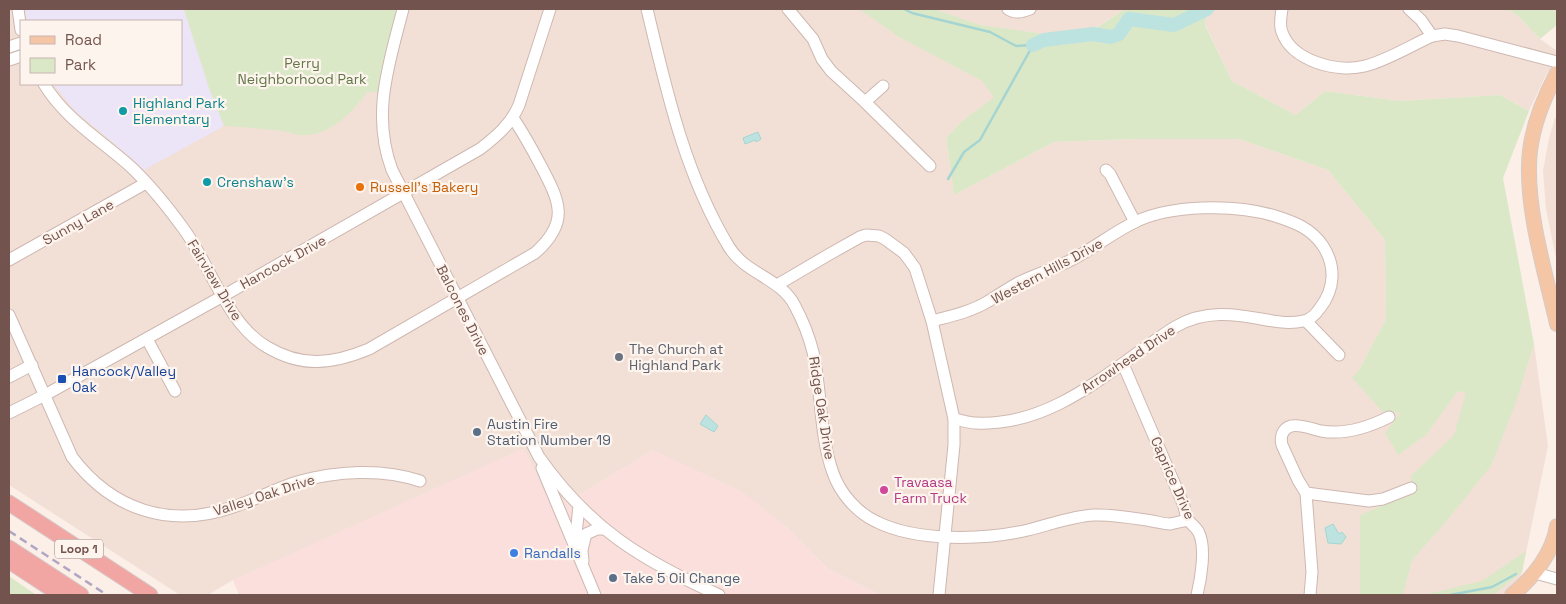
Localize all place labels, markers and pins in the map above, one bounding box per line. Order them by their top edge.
place label: Highland Park Elementary [133,94,225,128]
marker: Highland Park Elementary [117,105,129,117]
place label: Crenshaw's [217,173,294,191]
marker: Crenshaw's [201,176,213,188]
place label: Russell's Bakery [370,178,478,196]
marker: Russell's Bakery [354,181,366,193]
place label: The Church at Highland Park [629,340,723,374]
marker: The Church at Highland Park [613,351,625,363]
place label: Hancock/Valley Oak [72,362,176,396]
marker: Hancock/Valley Oak [56,373,68,385]
place label: Austin Fire Station Number 19 [487,415,611,449]
marker: Austin Fire Station Number 19 [471,426,483,438]
place label: Travaasa Farm Truck [894,473,967,507]
marker: Travaasa Farm Truck [878,484,890,496]
place label: Randalls [524,544,581,562]
marker: Randalls [508,547,520,559]
place label: Take 5 Oil Change [623,569,740,587]
marker: Take 5 Oil Change [607,572,619,584]

